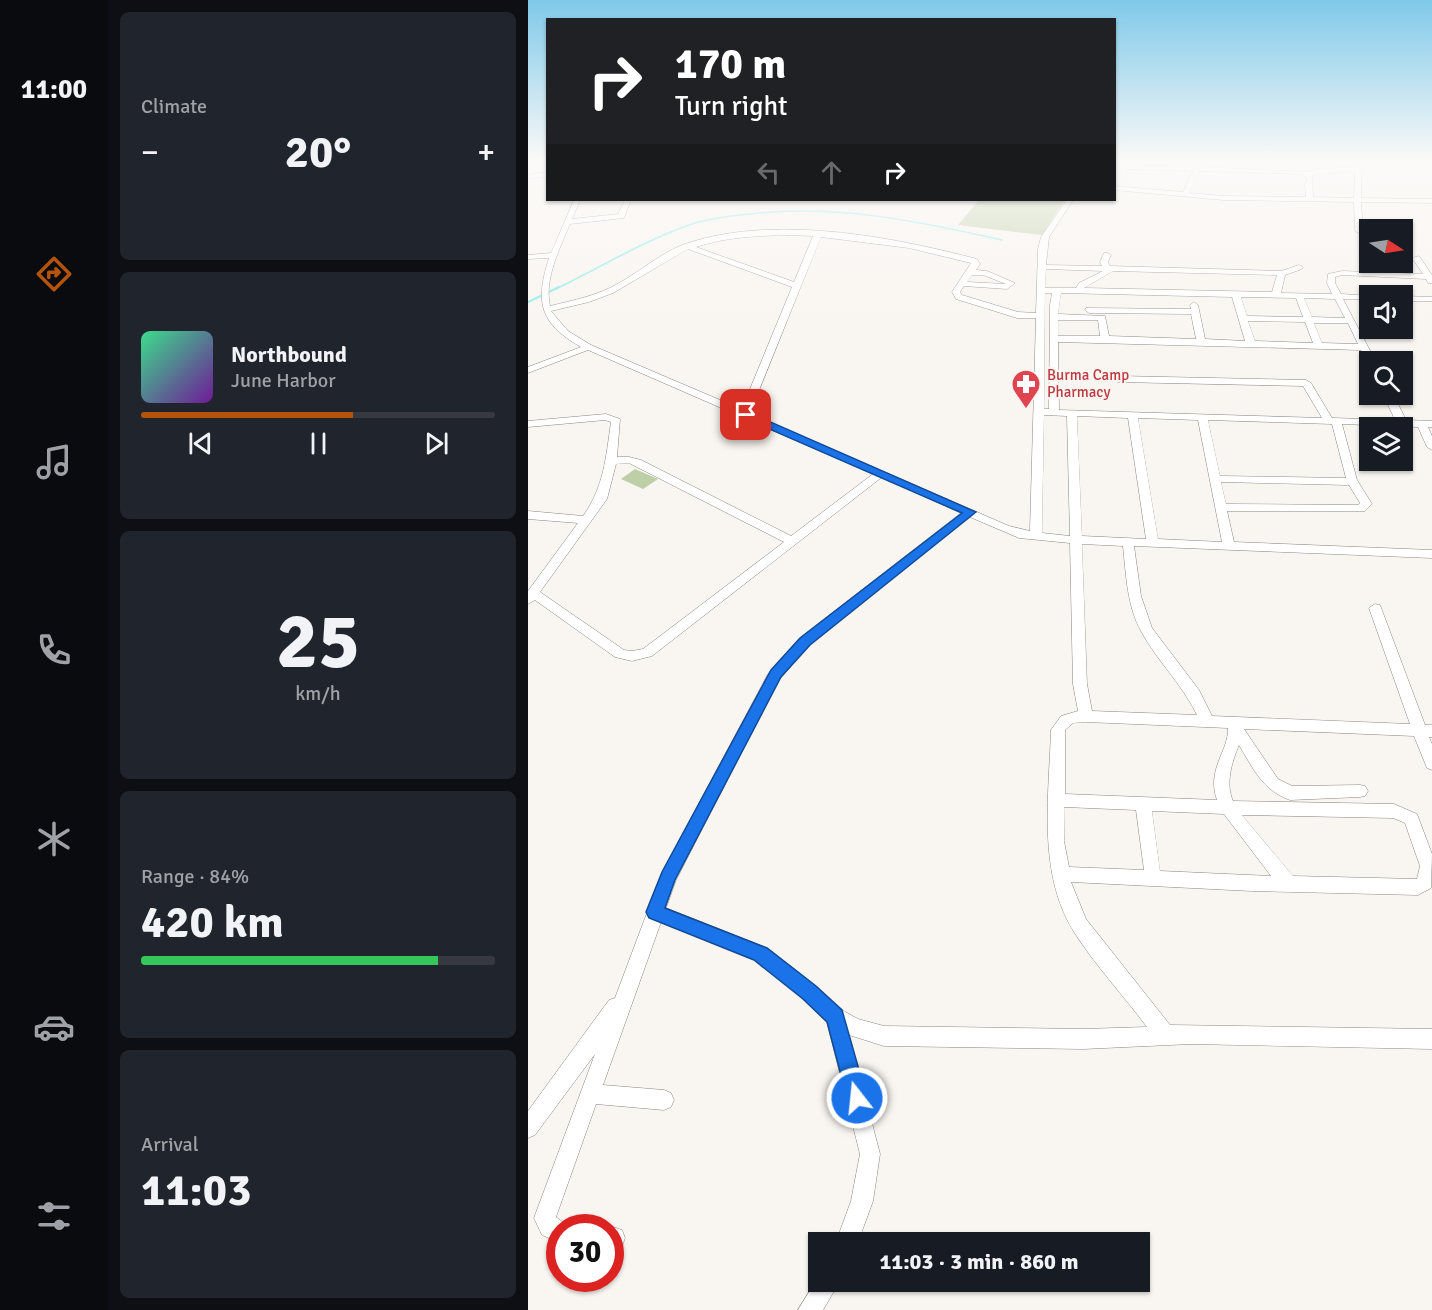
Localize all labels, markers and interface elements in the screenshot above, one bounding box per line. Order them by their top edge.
text: 170 m [675,39,786,90]
icon: right [576,42,654,120]
text: 11:00 [21,73,87,106]
text: Turn right [675,90,788,123]
text: Climate [141,94,207,119]
text: 20° [285,125,351,180]
text: − [141,132,159,173]
text: + [477,132,495,173]
icon: left [752,156,785,189]
icon: ahead [815,156,848,189]
icon: right [878,156,911,189]
north arrow [1359,219,1413,273]
map controls [1359,219,1413,471]
icon: directions [33,253,75,295]
button: sound [1359,285,1413,339]
text: Northbound [231,341,347,368]
button: search [1359,351,1413,405]
place label: Burma Camp Pharmacy [1047,366,1129,401]
text: June Harbor [231,368,336,393]
pharmacy icon: Burma Camp Pharmacy [1010,368,1042,410]
pin [720,389,771,440]
icon: arrive [729,398,762,431]
button: layers [1359,417,1413,471]
icon: previous [184,427,217,460]
icon: pause [302,427,335,460]
icon: next [420,427,453,460]
icon: music [33,441,75,483]
text: 25 [276,594,360,690]
icon: phone [33,629,75,671]
text: km/h [295,681,341,706]
icon: climate [33,818,75,860]
text: Range · 84% [141,864,249,889]
text: 420 km [141,895,284,950]
icon: car [33,1006,75,1048]
position arrow [825,1066,889,1130]
text: Arrival [141,1132,199,1157]
text: 11:03 [141,1163,251,1218]
icon: filters [33,1195,75,1237]
speed limit sign: 30 [546,1214,624,1292]
text: 11:03 · 3 min · 860 m [879,1248,1079,1275]

